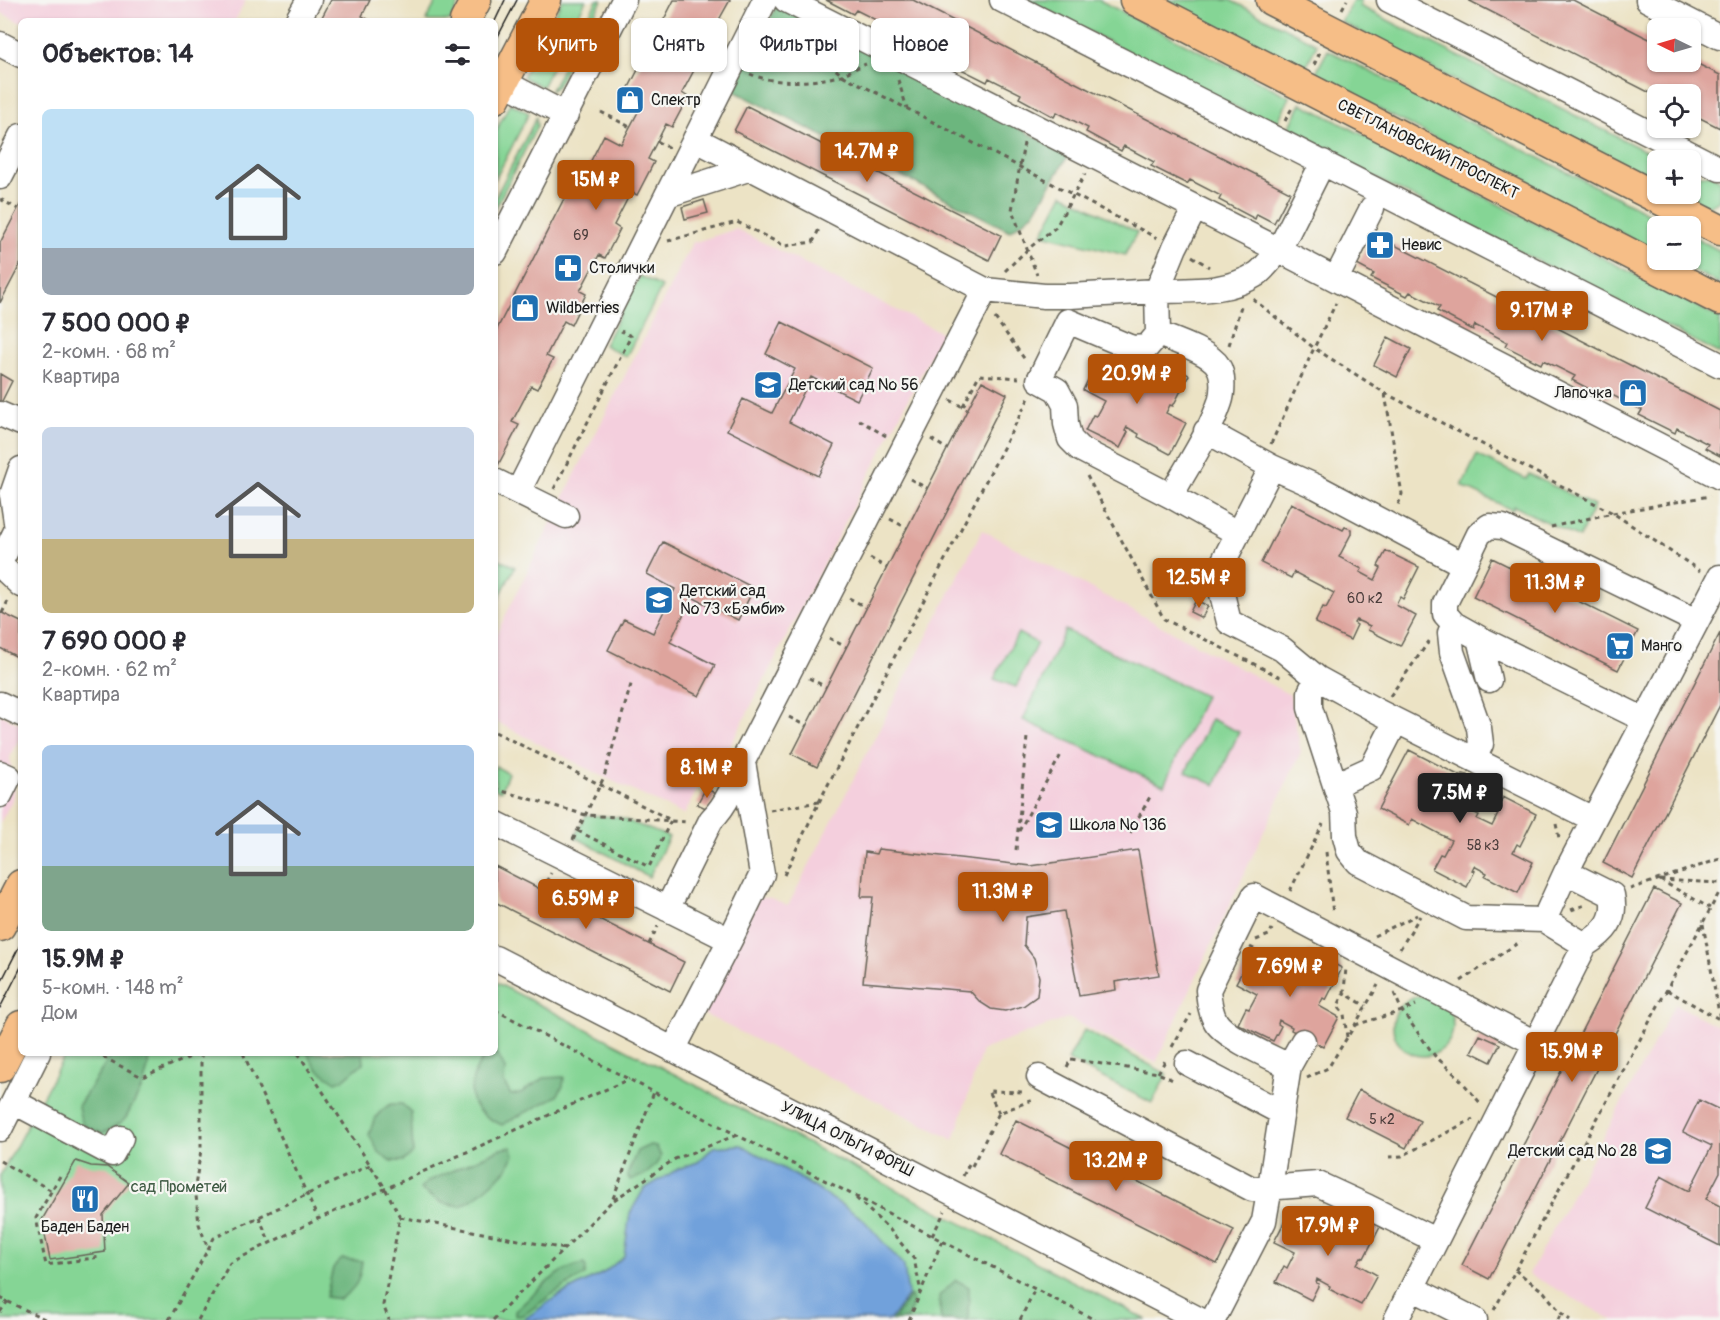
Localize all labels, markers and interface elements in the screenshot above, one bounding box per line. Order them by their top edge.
chip: Купить [516,18,619,72]
chip: Снять [631,18,727,72]
chip: Фильтры [739,18,859,72]
chip: Новое [871,18,969,72]
north arrow [1647,18,1701,72]
map controls [1647,18,1701,270]
text: Объектов: 14 [42,38,193,70]
icon: filters [441,38,474,71]
shop icon: Спектр [614,84,646,116]
button: locate [1647,84,1701,138]
place label: Спектр [651,90,701,110]
street label: СВЕТЛАНОВСКИЙ ПРОСПЕКТ [1334,95,1522,204]
pin: 14.7M ₽ [812,132,922,183]
text: 14.7M ₽ [834,139,900,164]
icon: home [204,148,312,256]
button: + [1647,150,1701,204]
pin: 15M ₽ [554,160,638,211]
text: 15M ₽ [571,167,621,192]
button: − [1647,216,1701,270]
house number: 69 [573,227,589,244]
pharmacy icon: Невис [1364,229,1396,261]
place label: Невис [1401,235,1442,255]
pharmacy icon: Столички [552,252,584,284]
place label: Столички [589,258,654,278]
pin: 9.17M ₽ [1487,291,1597,342]
shop icon: Wildberries [509,292,541,324]
place label: Wildberries [546,298,619,318]
text: 9.17M ₽ [1510,298,1574,323]
text: 7 500 000 ₽ [42,307,191,339]
text: 2-комн. · 68 m² [42,339,176,364]
pin: 20.9M ₽ [1082,354,1192,405]
text: 20.9M ₽ [1102,361,1172,386]
text: Квартира [42,364,120,389]
school or university icon: Детский сад № 56 [752,369,784,401]
place label: Детский сад № 56 [788,375,919,395]
shop icon: Лапочка [1617,377,1649,409]
place label: Лапочка [1553,383,1612,403]
icon: home [204,466,312,574]
pin: 12.5M ₽ [1144,558,1254,609]
pin: 11.3M ₽ [1500,563,1610,614]
text: 12.5M ₽ [1167,565,1231,590]
text: 11.3M ₽ [1524,570,1586,595]
place label: Детский сад № 73 «Бэмби» [679,581,785,619]
school or university icon: Детский сад № 73 «Бэмби» [643,584,675,616]
house number: 60 к2 [1347,590,1383,607]
text: 7 690 000 ₽ [42,625,188,657]
supermarket icon: Манго [1604,630,1636,662]
place label: Манго [1641,636,1682,656]
text: 2-комн. · 62 m² [42,657,177,682]
text: Квартира [42,682,120,707]
pin: 8.1M ₽ [658,748,756,799]
text: 8.1M ₽ [680,755,734,780]
pin: 7.5M ₽ [1411,773,1509,824]
text: 7.5M ₽ [1432,780,1488,805]
icon: home [204,784,312,892]
school or university icon: Школа № 136 [1033,809,1065,841]
place label: Школа № 136 [1070,815,1167,835]
house number: 58 к3 [1467,837,1500,854]
pin: 11.3M ₽ [948,872,1058,923]
pin: 6.59M ₽ [531,879,641,930]
text: 11.3M ₽ [972,879,1034,904]
text: 6.59M ₽ [552,886,620,911]
text: 15.9M ₽ [42,943,125,975]
pin: 7.69M ₽ [1235,947,1345,998]
text: 7.69M ₽ [1256,954,1324,979]
text: 5-комн. · 148 m² [42,975,184,1000]
text: Дом [42,1000,78,1025]
pin: 15.9M ₽ [1517,1032,1627,1083]
text: 15.9M ₽ [1540,1039,1604,1064]
street label: УЛИЦА ОЛЬГИ ФОРШ [777,1097,917,1181]
house number: 5 к2 [1369,1111,1395,1128]
school or university icon: Детский сад № 28 [1642,1135,1674,1167]
pin: 13.2M ₽ [1061,1141,1171,1192]
place label: Детский сад № 28 [1507,1141,1637,1161]
text: 13.2M ₽ [1083,1148,1149,1173]
park label: сад Прометей [131,1177,227,1197]
restaurant icon: Баден Баден [69,1183,101,1215]
pin: 17.9M ₽ [1273,1206,1383,1257]
text: 17.9M ₽ [1296,1213,1360,1238]
place label: Баден Баден [41,1217,129,1237]

